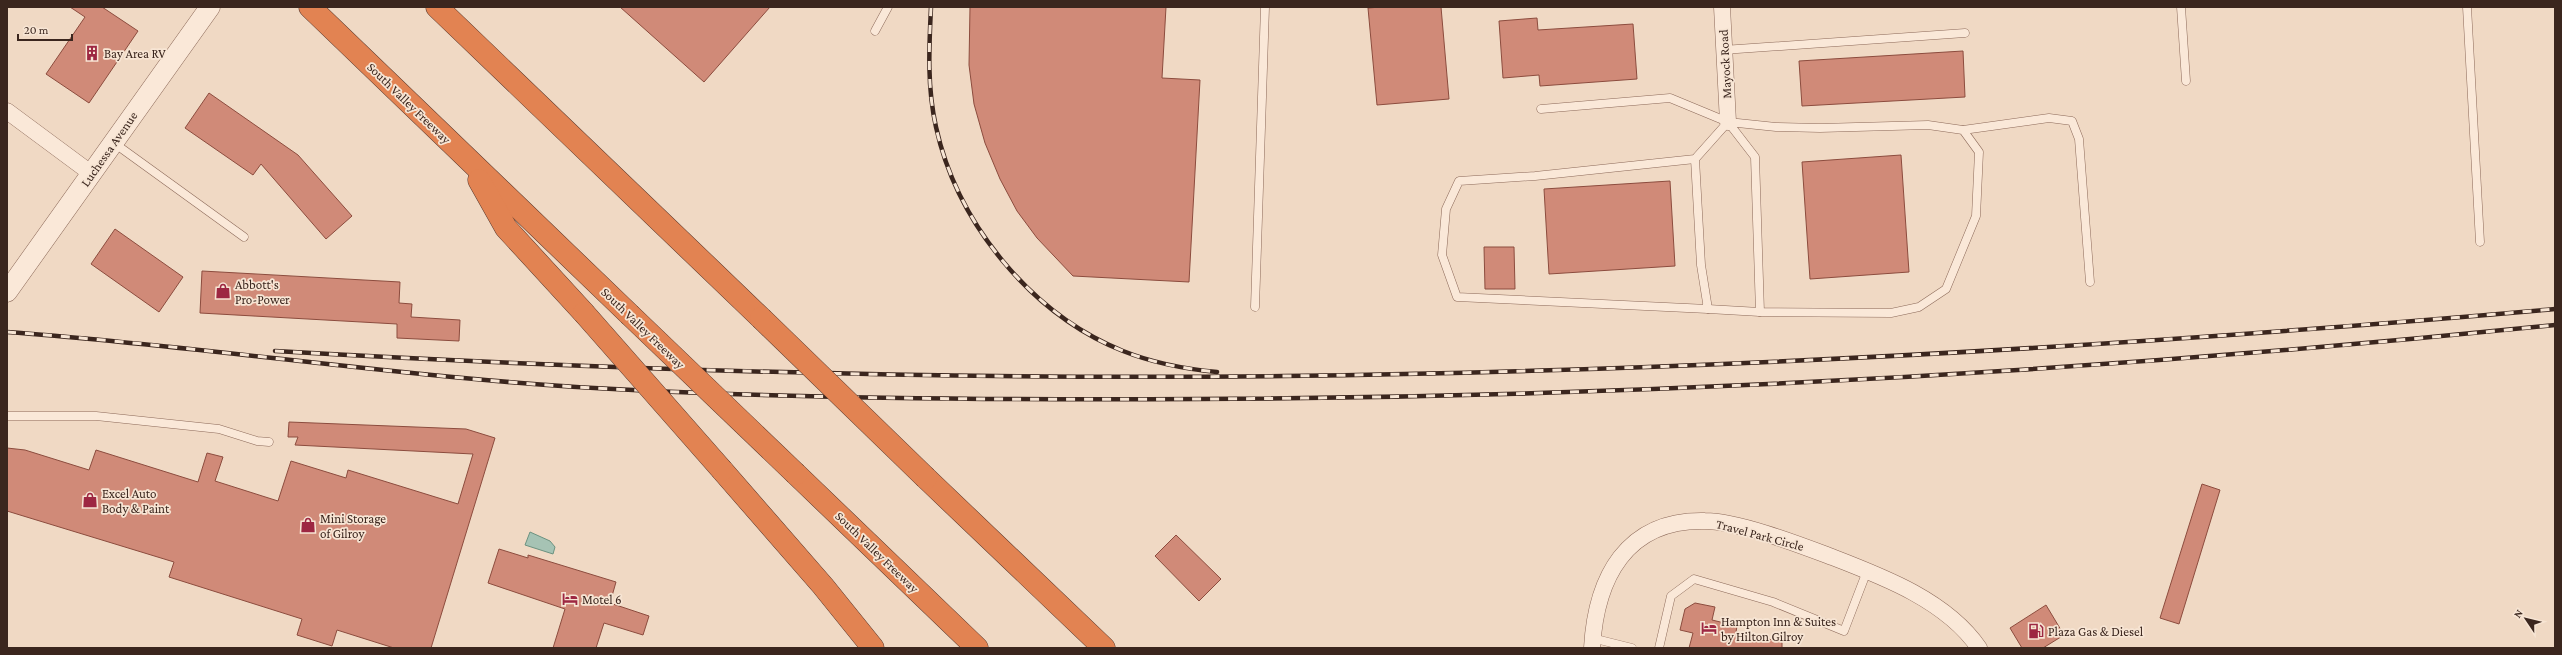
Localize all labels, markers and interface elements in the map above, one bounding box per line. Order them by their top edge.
scale bar [18,16,72,42]
text: 20 m [24,23,49,37]
street label: Mayock Road [1716,29,1734,99]
building icon: Bay Area RV [83,44,101,62]
place label: Bay Area RV [104,46,166,61]
street label: South Valley Freeway [364,59,455,147]
street label: Luchessa Avenue [78,108,141,189]
place label: Abbott's Pro-Power [235,277,290,307]
shop icon: Abbott's Pro-Power [214,282,232,300]
street label: South Valley Freeway [598,284,689,372]
place label: Excel Auto Body & Paint [102,486,170,516]
shop icon: Excel Auto Body & Paint [81,491,99,509]
street label: South Valley Freeway [832,508,923,596]
place label: Mini Storage of Gilroy [320,511,386,541]
shop icon: Mini Storage of Gilroy [299,516,317,534]
street label: Travel Park Circle [1714,516,1806,554]
hotel icon: Motel 6 [561,590,579,608]
place label: Motel 6 [582,592,622,607]
north arrow [2506,599,2546,639]
text: N [2511,606,2525,620]
place label: Hampton Inn & Suites by Hilton Gilroy [1721,614,1836,644]
hotel icon: Hampton Inn & Suites by Hilton Gilroy [1700,619,1718,637]
fuel station icon: Plaza Gas & Diesel [2027,622,2045,640]
place label: Plaza Gas & Diesel [2048,624,2144,639]

